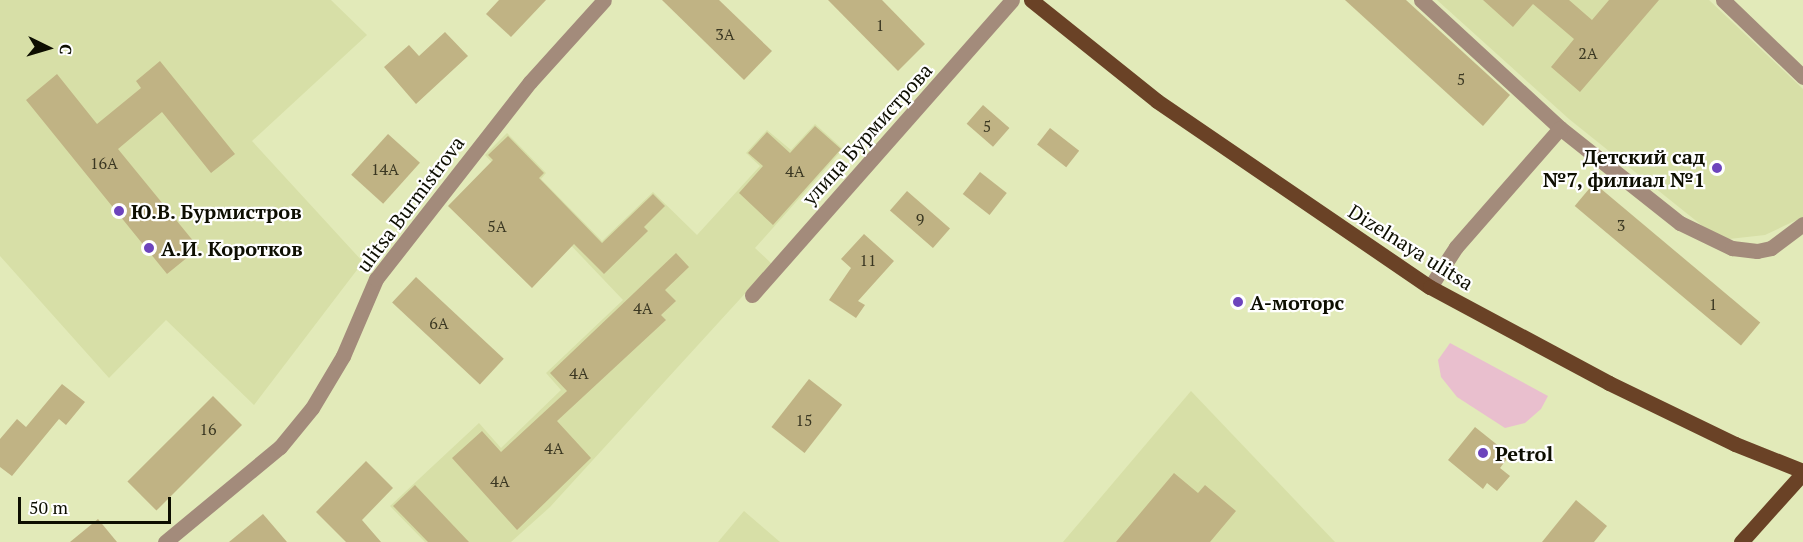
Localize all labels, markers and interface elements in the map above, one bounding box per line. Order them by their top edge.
house number: 1 [876,15,884,35]
north arrow [18,18,78,78]
house number: 3А [715,24,735,44]
text: С [55,43,77,56]
house number: 2А [1578,43,1598,63]
street label: улица Бурмистрова [797,58,937,210]
house number: 5 [1457,69,1465,89]
house number: 5 [983,116,991,136]
street label: ulitsa Burmistrova [351,131,469,277]
place label: Детский сад №7, филиал №1 [1541,144,1705,191]
house number: 16А [90,153,118,173]
house number: 14А [371,159,399,179]
house number: 4А [785,161,805,181]
marker: Детский сад №7, филиал №1 [1710,161,1724,175]
place label: Ю.В. Бурмистров [131,199,302,223]
street label: Dizelnaya ulitsa [1344,199,1478,295]
marker: Ю.В. Бурмистров [112,204,126,218]
house number: 9 [916,209,924,229]
house number: 3 [1617,215,1625,235]
house number: 5А [487,216,507,236]
place label: А.И. Коротков [161,236,303,260]
marker: А.И. Коротков [142,241,156,255]
house number: 11 [859,250,877,270]
place label: А-моторс [1250,290,1344,314]
house number: 1 [1709,294,1717,314]
marker: А-моторс [1231,295,1245,309]
house number: 4А [633,298,653,318]
house number: 6А [429,313,449,333]
house number: 4А [569,363,589,383]
house number: 15 [795,410,813,430]
house number: 16 [199,419,217,439]
house number: 4А [544,438,564,458]
place label: Petrol [1495,441,1553,465]
marker: Petrol [1476,446,1490,460]
house number: 4А [490,471,510,491]
scale bar [21,485,174,523]
text: 50 m [29,495,68,519]

